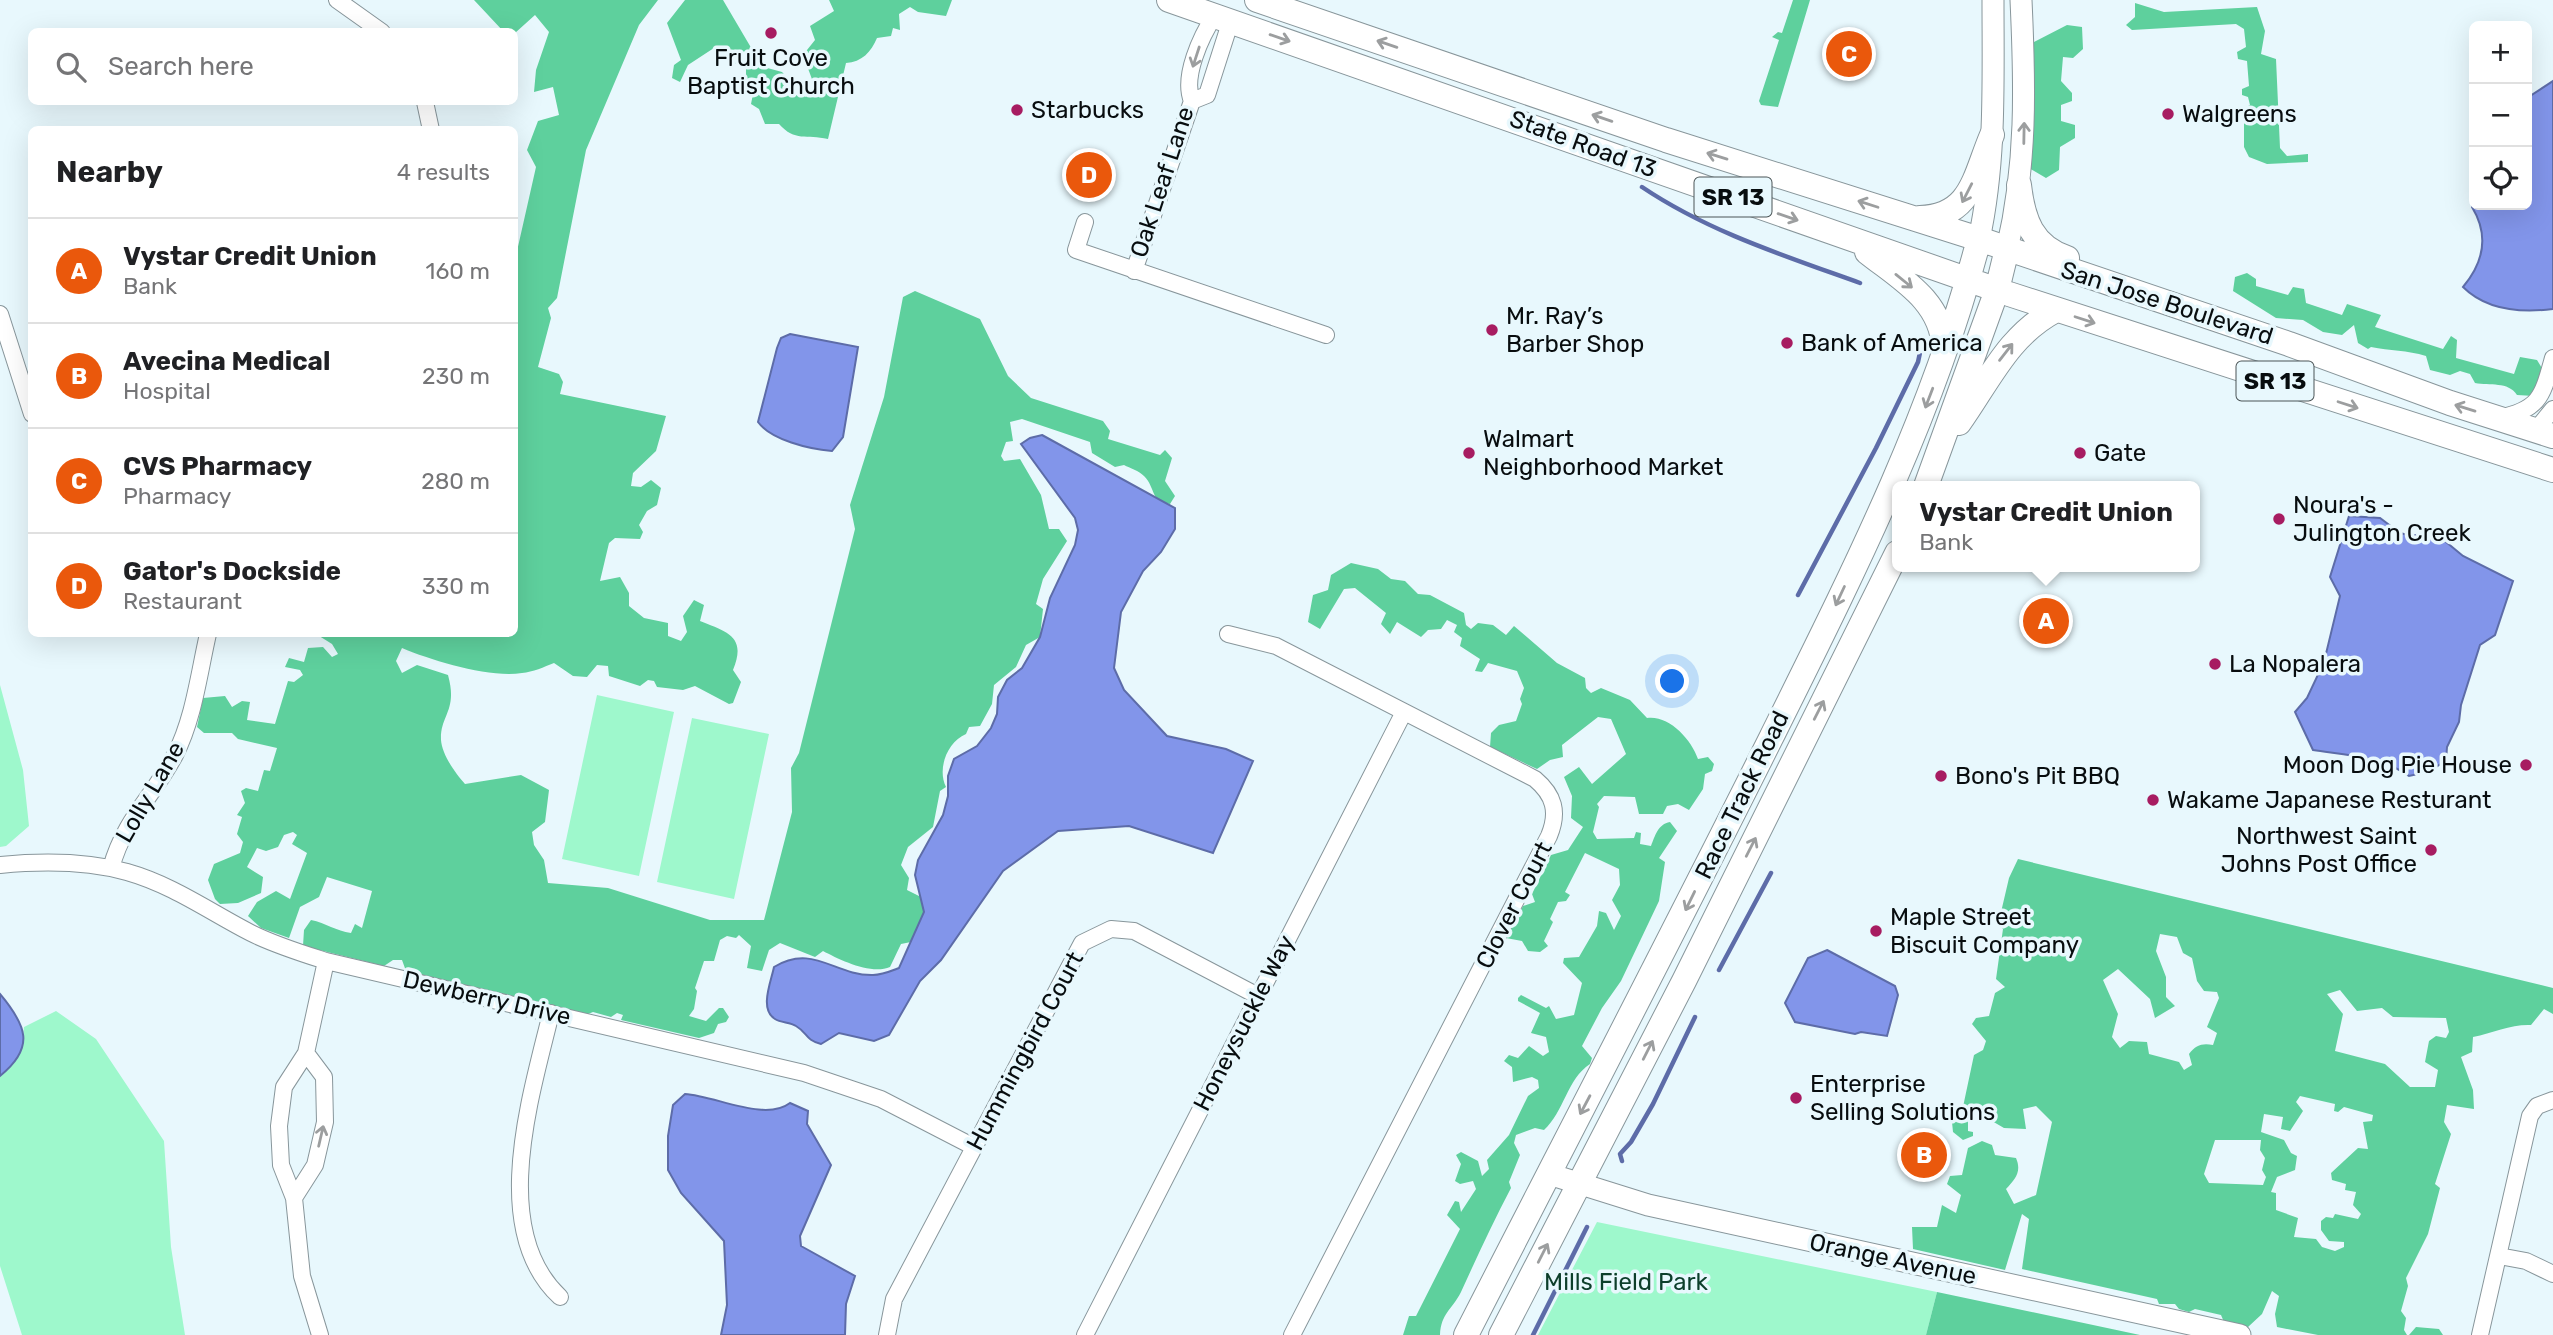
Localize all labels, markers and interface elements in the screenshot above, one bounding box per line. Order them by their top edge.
map controls [2469,21,2532,210]
button: + [2469,21,2532,84]
marker: Fruit Cove Baptist Church [763,25,779,41]
search box [28,28,518,105]
pin: C [1826,28,1872,80]
one-way arrow [1269,32,1291,45]
one-way arrow [1376,37,1398,49]
place label: Fruit Cove Baptist Church [687,44,855,100]
one-way arrow [1189,46,1202,68]
icon: search [52,48,90,86]
text: Search here [108,51,254,82]
button: − [2469,84,2532,147]
place label: Starbucks [1031,96,1144,124]
place label: Walgreens [2182,100,2297,128]
marker: Starbucks [1009,102,1025,118]
street label: Oak Leaf Lane [1124,103,1200,261]
street label: State Road 13 [1506,105,1660,183]
marker: Walgreens [2160,106,2176,122]
one-way arrow [1591,111,1613,123]
one-way arrow [2017,122,2031,145]
button: locate [2469,147,2532,210]
pin: D [1066,149,1112,201]
one-way arrow [1706,149,1728,162]
text: Nearby [56,154,163,190]
text: 4 results [397,158,490,186]
road number: SR 13 [1694,178,1772,216]
one-way arrow [1959,182,1973,203]
one-way arrow [1857,196,1879,209]
one-way arrow [1776,212,1798,224]
text: Vystar Credit Union [123,241,377,272]
street label: San Jose Boulevard [2057,255,2277,351]
text: A [71,257,87,285]
text: 160 m [426,257,490,285]
text: Bank [123,272,177,300]
one-way arrow [1894,273,1912,289]
place label: Mr. Ray’s Barber Shop [1506,302,1644,358]
one-way arrow [2073,314,2095,327]
marker: Mr. Ray’s Barber Shop [1484,322,1500,338]
place label: Bank of America [1801,329,1983,357]
marker: Bank of America [1779,335,1795,351]
one-way arrow [1998,344,2013,362]
text: Avecina Medical [123,346,330,377]
text: B [71,362,87,390]
text: 230 m [422,362,490,390]
road number: SR 13 [2236,362,2314,400]
text: Hospital [123,377,211,405]
one-way arrow [1922,386,1935,408]
one-way arrow [2336,400,2358,412]
one-way arrow [2454,400,2476,413]
place label: Walmart Neighborhood Market [1483,425,1723,481]
place label: Gate [2094,439,2146,467]
marker: Walmart Neighborhood Market [1461,445,1477,461]
marker: Gate [2072,445,2088,461]
text: CVS Pharmacy [123,451,312,482]
text: C [71,467,87,495]
text: 280 m [421,467,490,495]
popup [1892,481,2200,572]
text: Pharmacy [123,482,231,510]
place label: Noura's - Julington Creek [2293,491,2471,547]
text: Vystar Credit Union [1919,497,2173,528]
marker: Noura's - Julington Creek [2271,511,2287,527]
text: Bank [1919,528,1973,556]
text: Gator's Dockside [123,556,341,587]
text: D [71,572,87,600]
text: 330 m [422,572,490,600]
one-way arrow [1833,585,1846,606]
text: Restaurant [123,587,242,615]
pin: A [2023,595,2069,647]
place label: La Nopalera [2229,650,2361,678]
marker: La Nopalera [2207,656,2223,672]
your location [1655,664,1689,698]
one-way arrow [1813,700,1827,721]
street label: Race Track Road [1689,707,1795,883]
street label: Lolly Lane [110,737,190,847]
place label: Moon Dog Pie House [2283,751,2512,779]
marker: Moon Dog Pie House [2518,757,2534,773]
place label: Bono's Pit BBQ [1955,762,2120,790]
marker: Bono's Pit BBQ [1933,768,1949,784]
place label: Wakame Japanese Resturant [2167,786,2491,814]
marker: Wakame Japanese Resturant [2145,792,2161,808]
place label: Northwest Saint Johns Post Office [2221,822,2417,878]
street label: Clover Court [1470,837,1558,973]
one-way arrow [1744,837,1758,858]
marker: Northwest Saint Johns Post Office [2423,842,2439,858]
one-way arrow [1682,890,1696,910]
place label: Maple Street Biscuit Company [1890,903,2079,959]
marker: Maple Street Biscuit Company [1868,923,1884,939]
street label: Honeysuckle Way [1188,931,1300,1115]
street label: Hummingbird Court [961,947,1089,1155]
street label: Dewberry Drive [400,965,574,1031]
one-way arrow [1641,1041,1655,1061]
place label: Enterprise Selling Solutions [1810,1070,1995,1126]
marker: Enterprise Selling Solutions [1788,1090,1804,1106]
one-way arrow [1577,1094,1591,1115]
one-way arrow [315,1125,329,1148]
pin: B [1901,1129,1947,1181]
street label: Orange Avenue [1807,1228,1979,1290]
one-way arrow [1537,1243,1551,1263]
park label: Mills Field Park [1544,1268,1709,1296]

